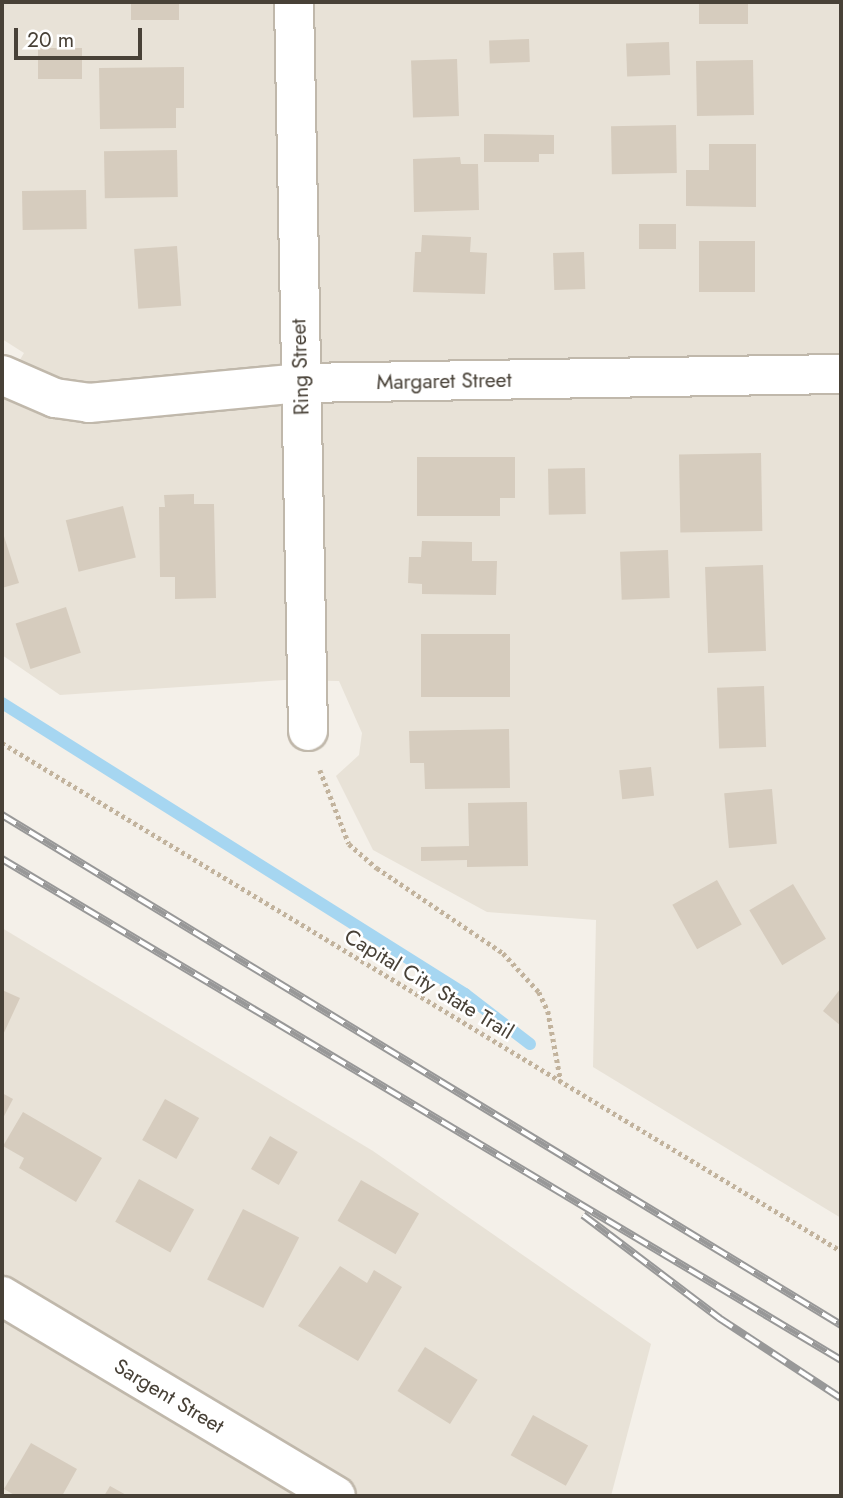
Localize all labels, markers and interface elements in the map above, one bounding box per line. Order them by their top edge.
scale bar [18,14,145,58]
text: 20 m [27,25,74,55]
street label: Ring Street [286,318,314,416]
street label: Margaret Street [376,367,512,395]
street label: Capital City State Trail [340,923,518,1045]
street label: Sargent Street [109,1353,229,1439]

